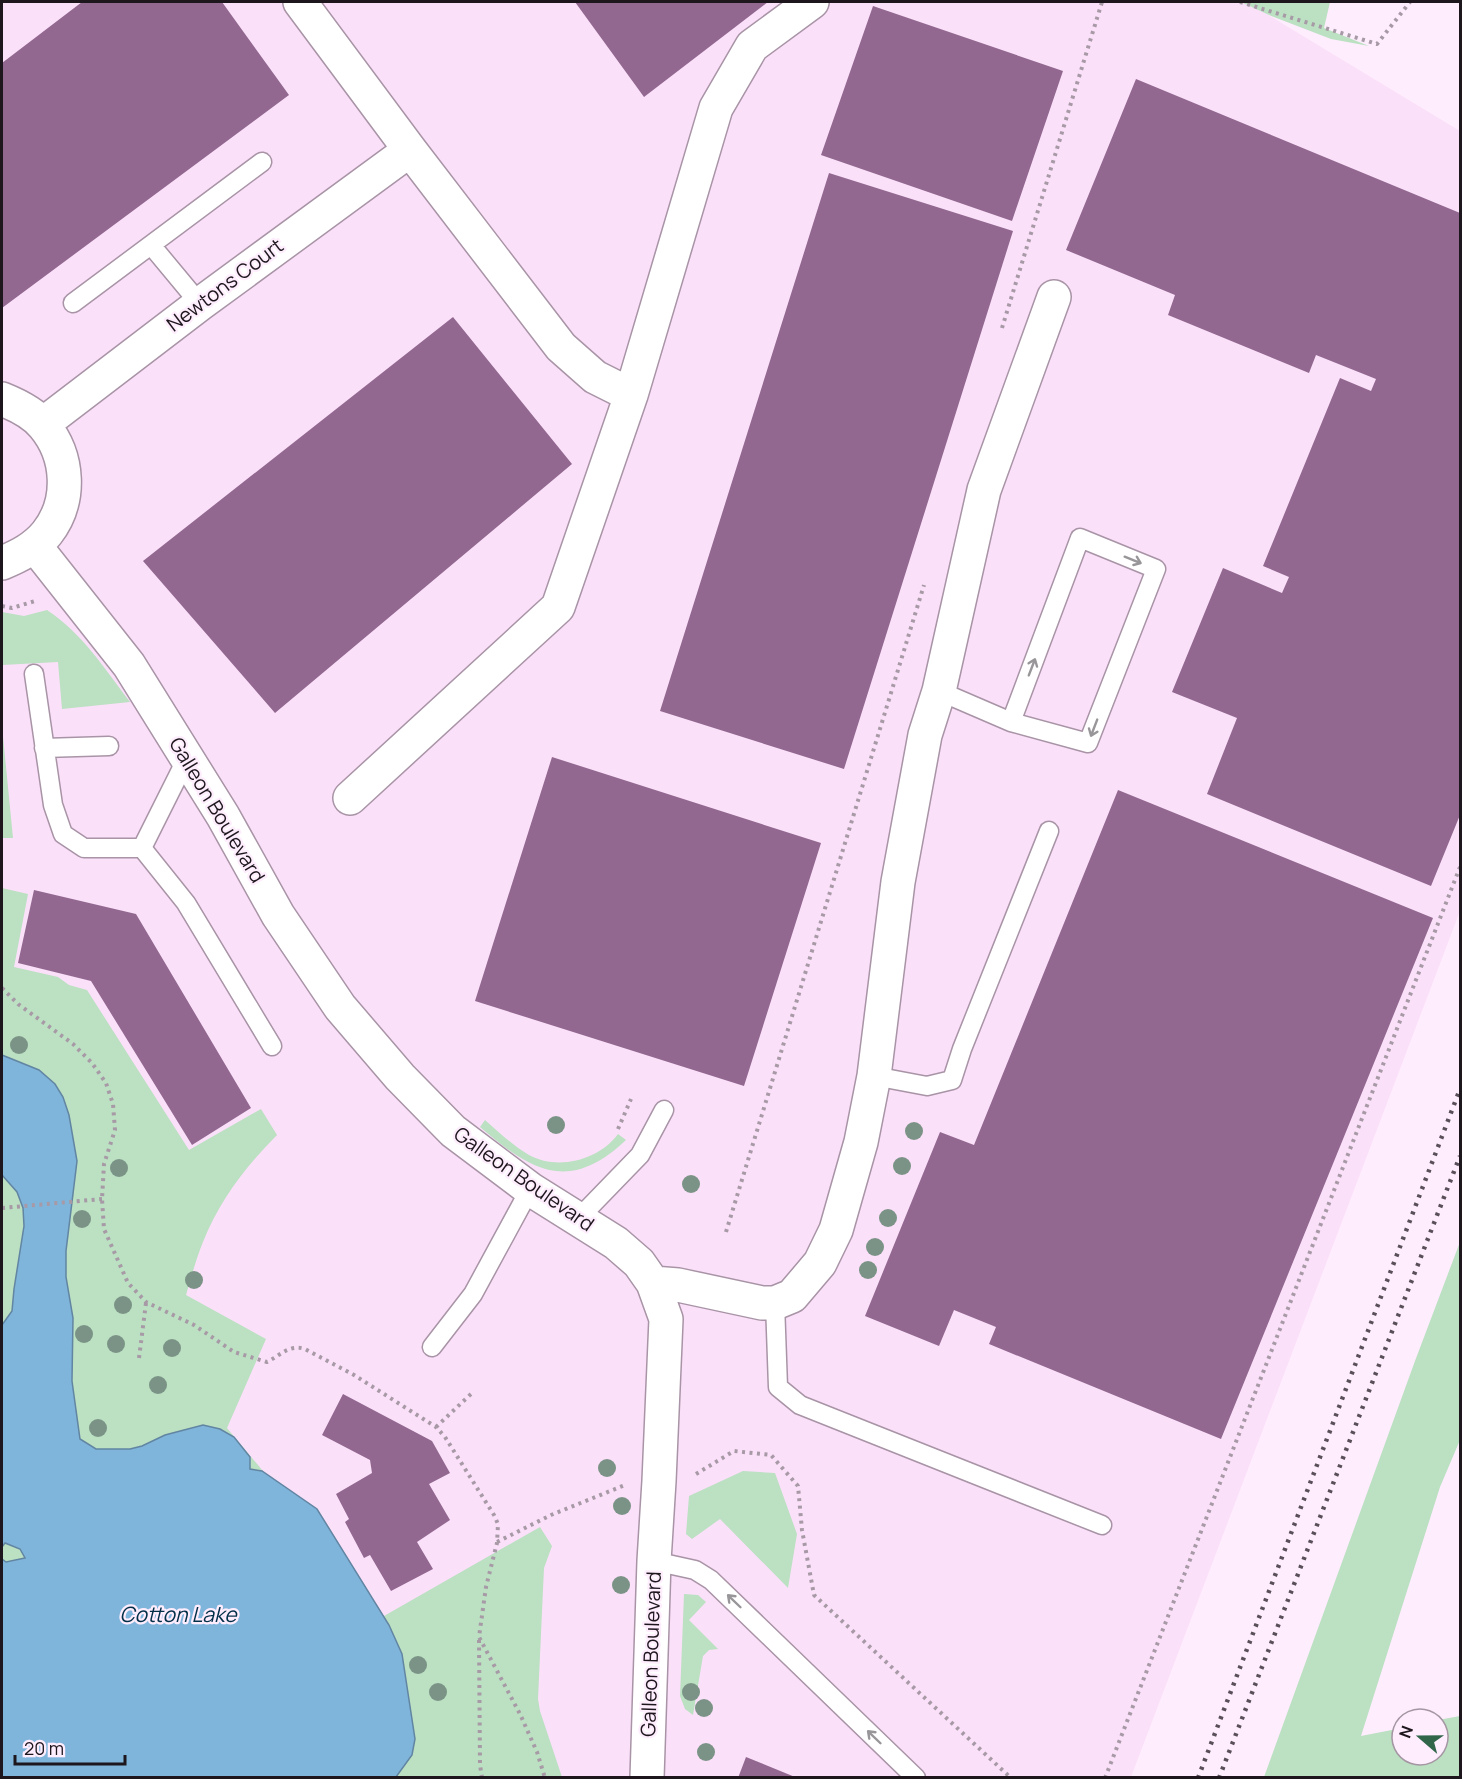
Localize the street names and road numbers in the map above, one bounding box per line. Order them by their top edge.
street label: Newtons Court [161,232,288,337]
street label: Galleon Boulevard [163,732,272,888]
street label: Galleon Boulevard [449,1120,600,1237]
street label: Galleon Boulevard [634,1571,667,1737]

